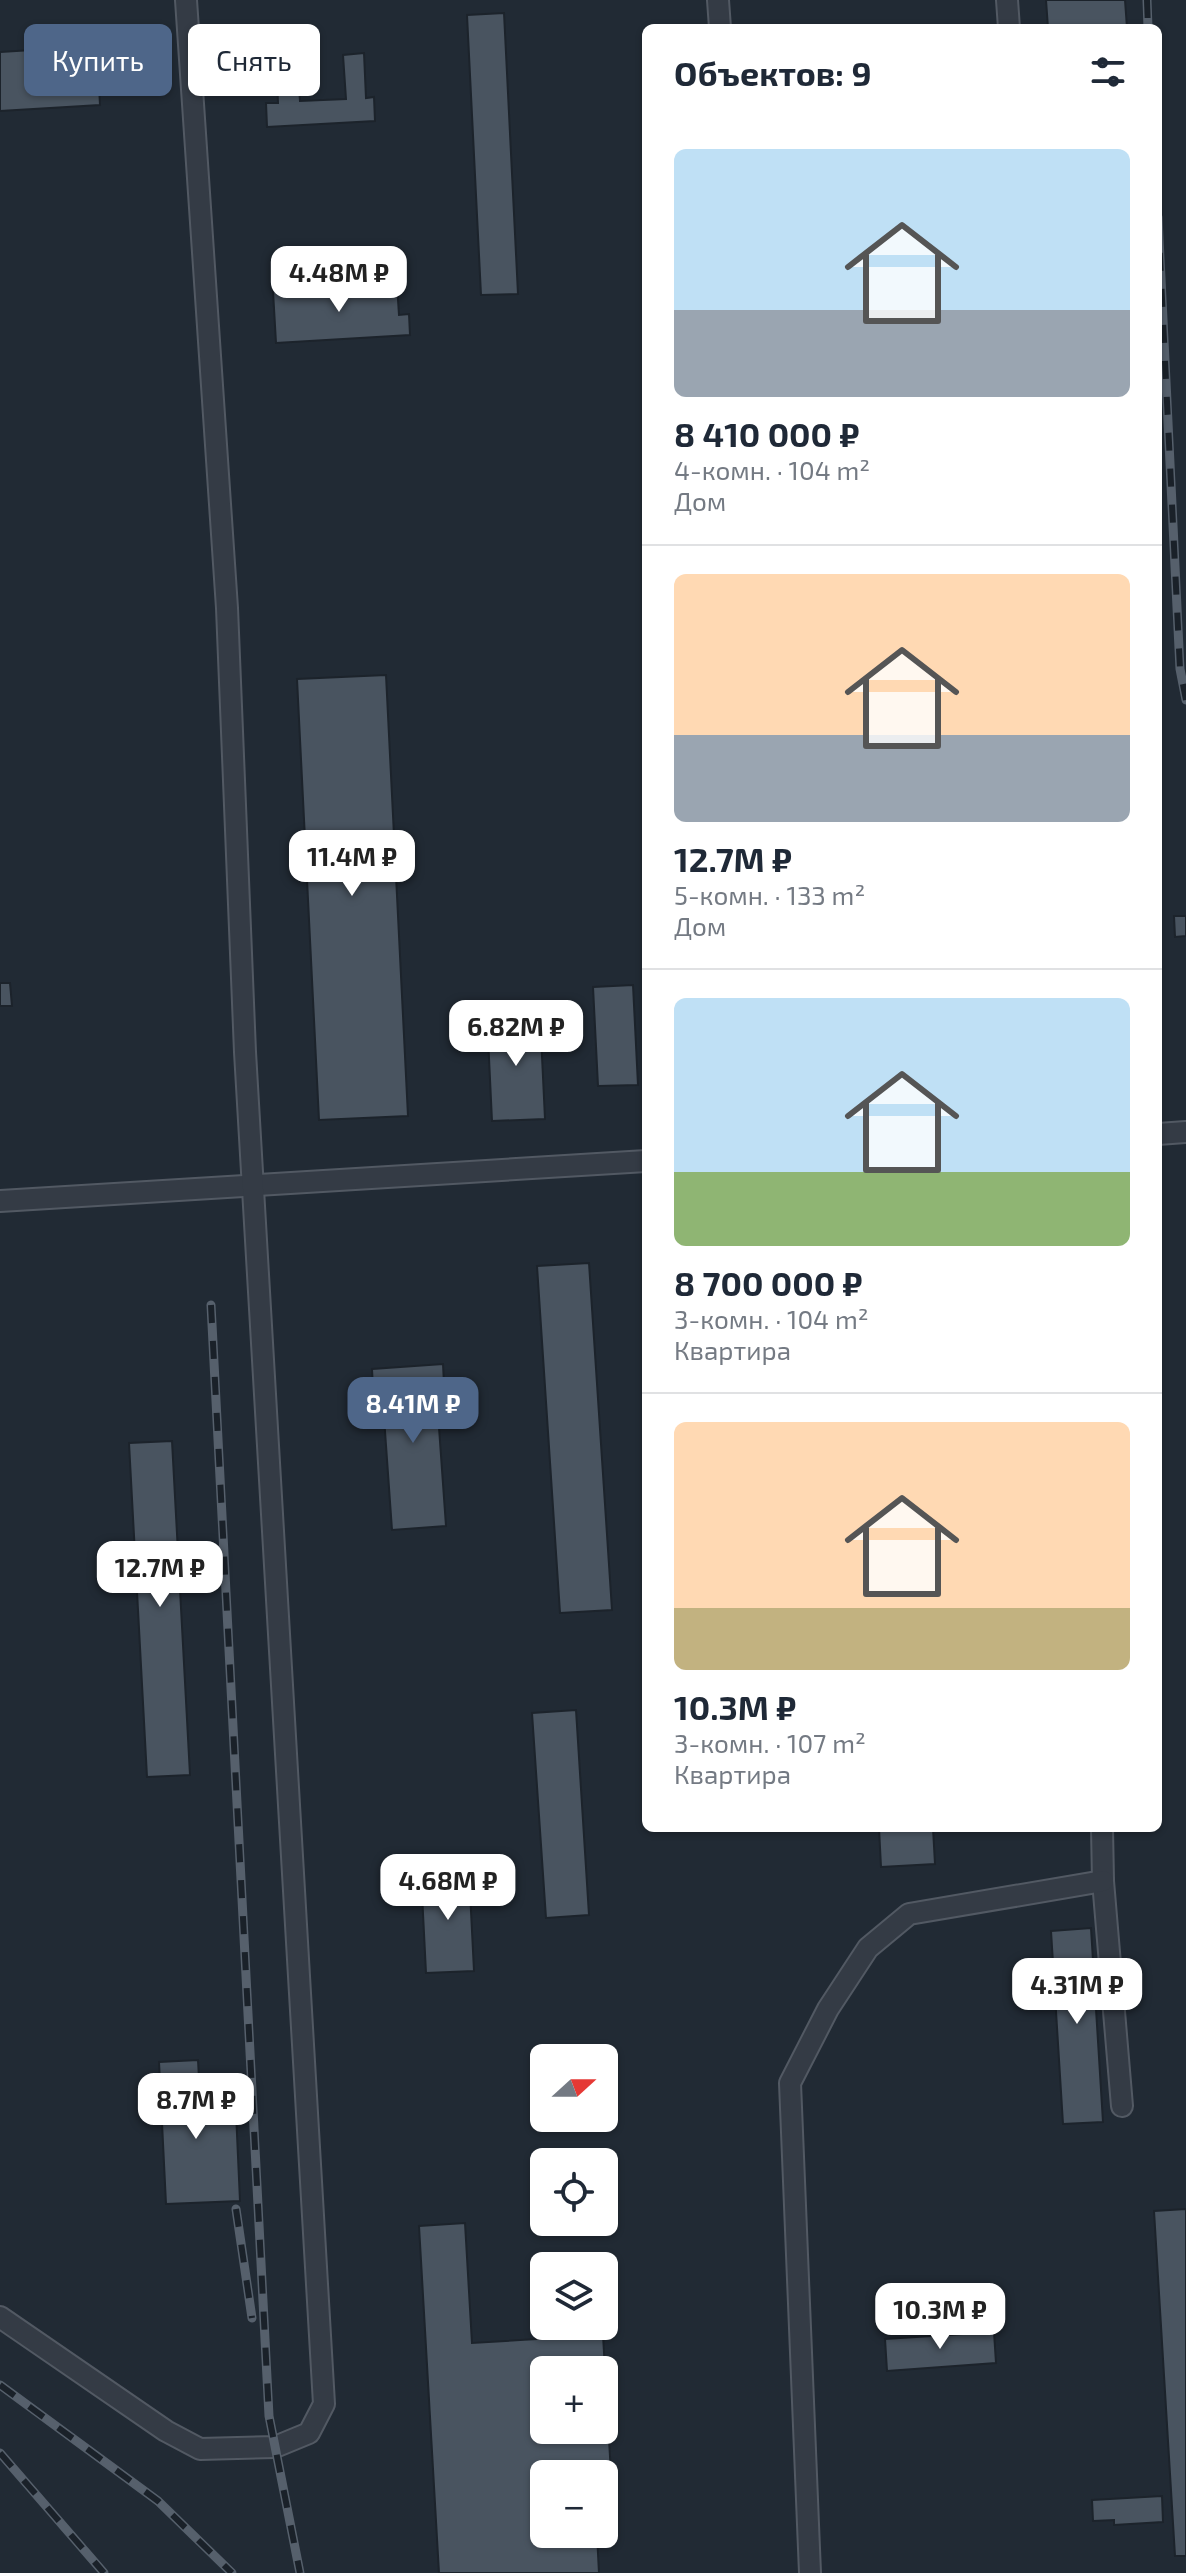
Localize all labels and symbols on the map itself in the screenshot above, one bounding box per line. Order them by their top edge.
pin: 4.48M ₽ [265,246,413,314]
pin: 11.4M ₽ [278,830,426,898]
pin: 6.82M ₽ [442,1000,590,1068]
pin: 8.41M ₽ [339,1377,487,1445]
pin: 12.7M ₽ [86,1541,234,1609]
pin: 4.68M ₽ [374,1854,522,1922]
pin: 4.31M ₽ [1003,1958,1151,2026]
north arrow [530,2044,618,2132]
pin: 8.7M ₽ [131,2073,261,2141]
pin: 10.3M ₽ [866,2283,1014,2351]

